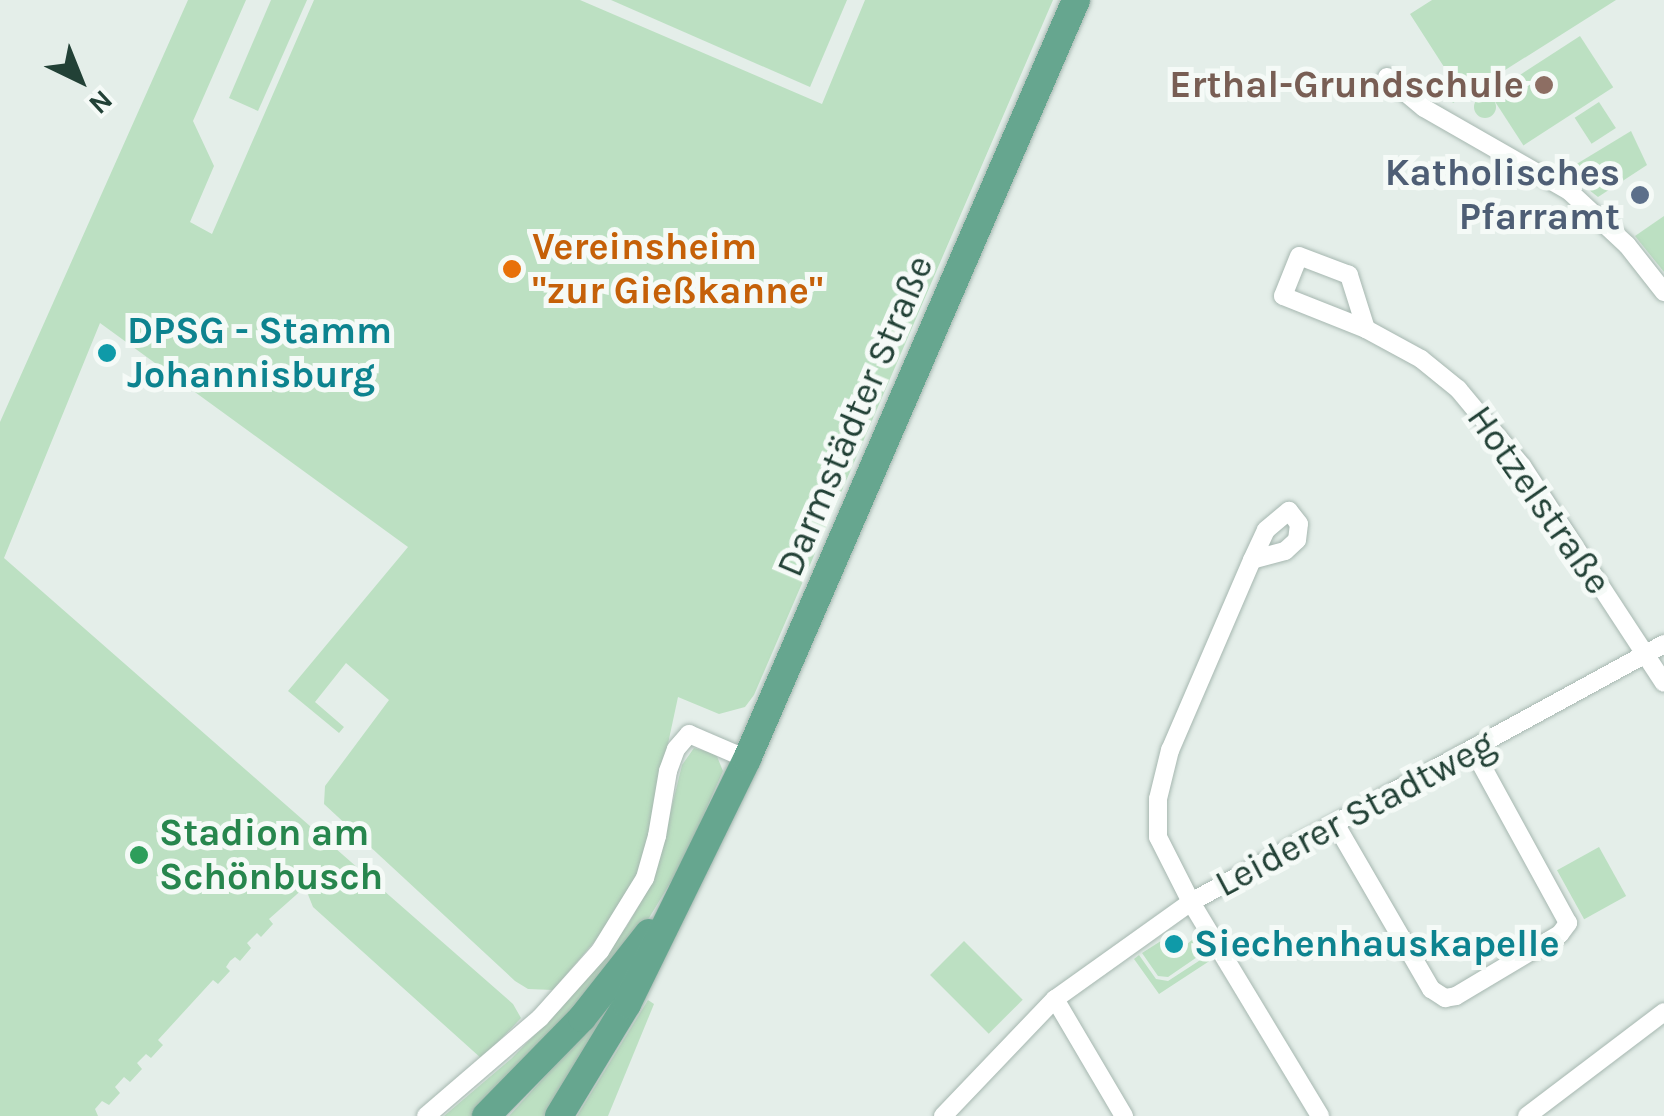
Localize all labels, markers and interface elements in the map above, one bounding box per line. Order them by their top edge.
north arrow [30,30,130,130]
place label: Erthal-Grundschule [1169,62,1524,108]
marker: Erthal-Grundschule [1533,74,1555,96]
text: N [82,83,119,121]
place label: Katholisches Pfarramt [1385,150,1620,240]
marker: Katholisches Pfarramt [1629,184,1651,206]
place label: Vereinsheim "zur Gießkanne" [532,224,823,314]
street label: Darmstädter Straße [767,249,943,583]
marker: Vereinsheim "zur Gießkanne" [501,258,523,280]
place label: DPSG - Stamm Johannisburg [127,308,392,398]
marker: DPSG - Stamm Johannisburg [96,342,118,364]
street label: Hotzelstraße [1457,397,1621,603]
street label: Leiderer Stadtweg [1207,721,1503,907]
place label: Stadion am Schönbusch [159,810,383,899]
marker: Stadion am Schönbusch [128,844,150,866]
place label: Siechenhauskapelle [1194,921,1560,967]
marker: Siechenhauskapelle [1163,933,1185,955]

